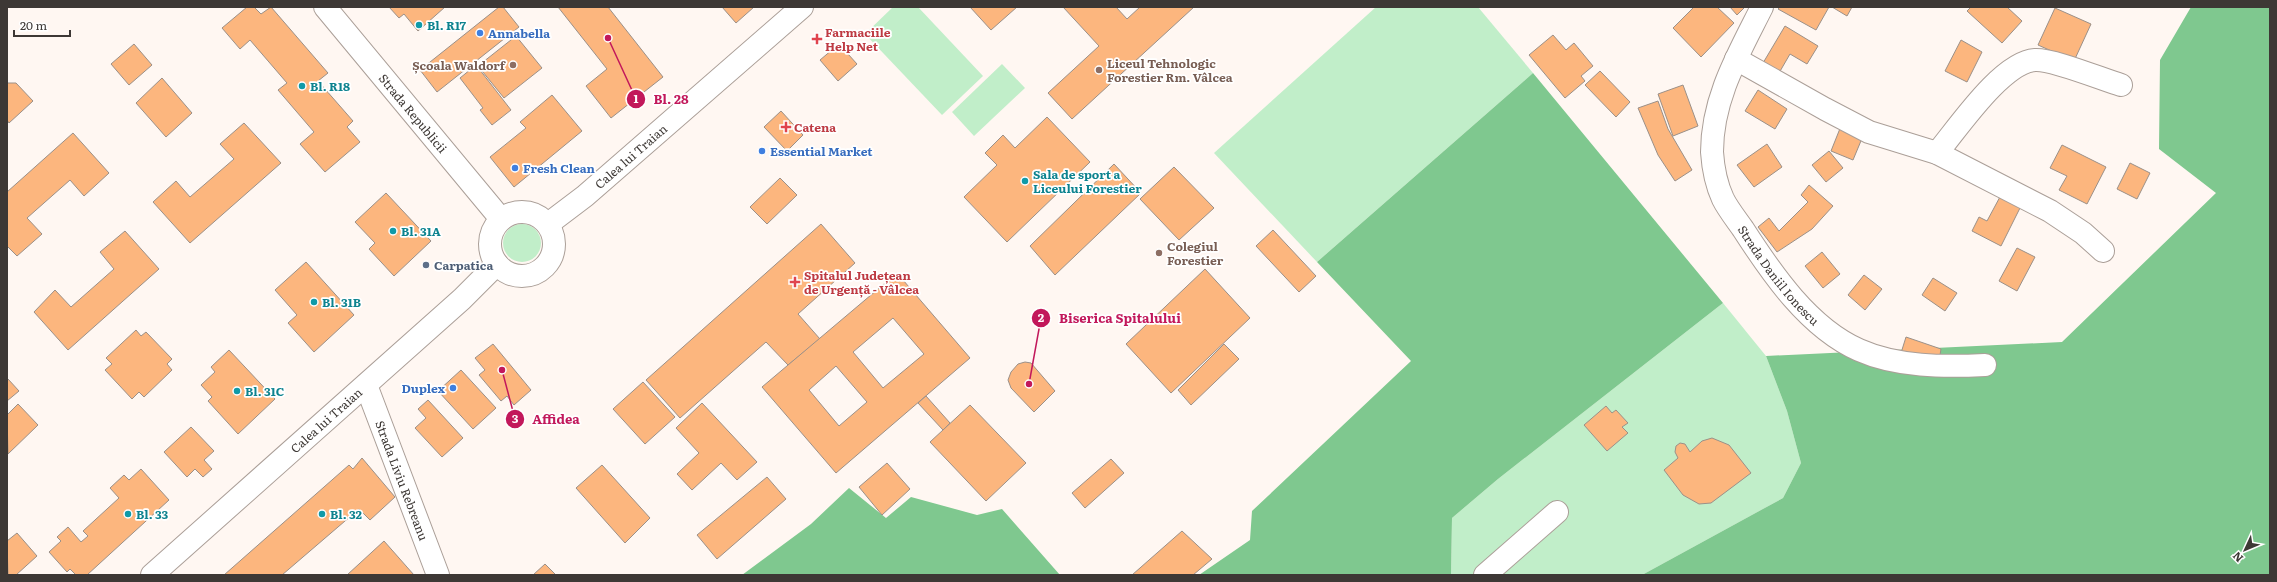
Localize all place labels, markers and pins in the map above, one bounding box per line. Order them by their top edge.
place label: Bl. R17 [427,16,467,34]
marker: Bl. R17 [414,20,424,30]
place label: Farmaciile Help Net [825,23,891,55]
place label: Annabella [488,24,550,42]
marker: Annabella [475,28,485,38]
marker: Farmaciile Help Net [812,34,822,44]
place label: Liceul Tehnologic Forestier Rm. Vâlcea [1107,54,1233,86]
place label: Școala Waldorf [412,56,507,74]
marker: Școala Waldorf [508,60,518,70]
marker: Liceul Tehnologic Forestier Rm. Vâlcea [1094,65,1104,75]
place label: Bl. R18 [310,77,350,95]
marker: Bl. R18 [297,81,307,91]
callout: Bl. 28 [626,87,697,112]
place label: Catena [794,118,836,136]
marker: Catena [781,122,791,132]
place label: Essential Market [770,142,873,160]
marker: Essential Market [757,146,767,156]
place label: Fresh Clean [523,159,596,177]
marker: Fresh Clean [510,163,520,173]
place label: Sala de sport a Liceului Forestier [1033,165,1142,197]
marker: Sala de sport a Liceului Forestier [1020,176,1030,186]
place label: Bl. 31A [401,222,441,240]
marker: Bl. 31A [388,226,398,236]
place label: Colegiul Forestier [1167,237,1224,269]
marker: Colegiul Forestier [1154,248,1164,258]
place label: Carpatica [434,256,493,274]
marker: Carpatica [421,260,431,270]
place label: Spitalul Județean de Urgență - Vâlcea [804,266,919,298]
marker: Spitalul Județean de Urgență - Vâlcea [789,276,801,288]
place label: Bl. 31B [322,293,361,311]
marker: Bl. 31B [309,297,319,307]
callout: Biserica Spitalului [1031,306,1188,331]
place label: Duplex [401,379,446,397]
place label: Bl. 31C [245,382,284,400]
marker: Duplex [448,383,458,393]
marker: Bl. 31C [232,386,242,396]
callout: Affidea [505,407,588,432]
place label: Bl. 33 [136,505,168,523]
place label: Bl. 32 [330,505,362,523]
marker: Bl. 33 [123,509,133,519]
marker: Bl. 32 [317,509,327,519]

